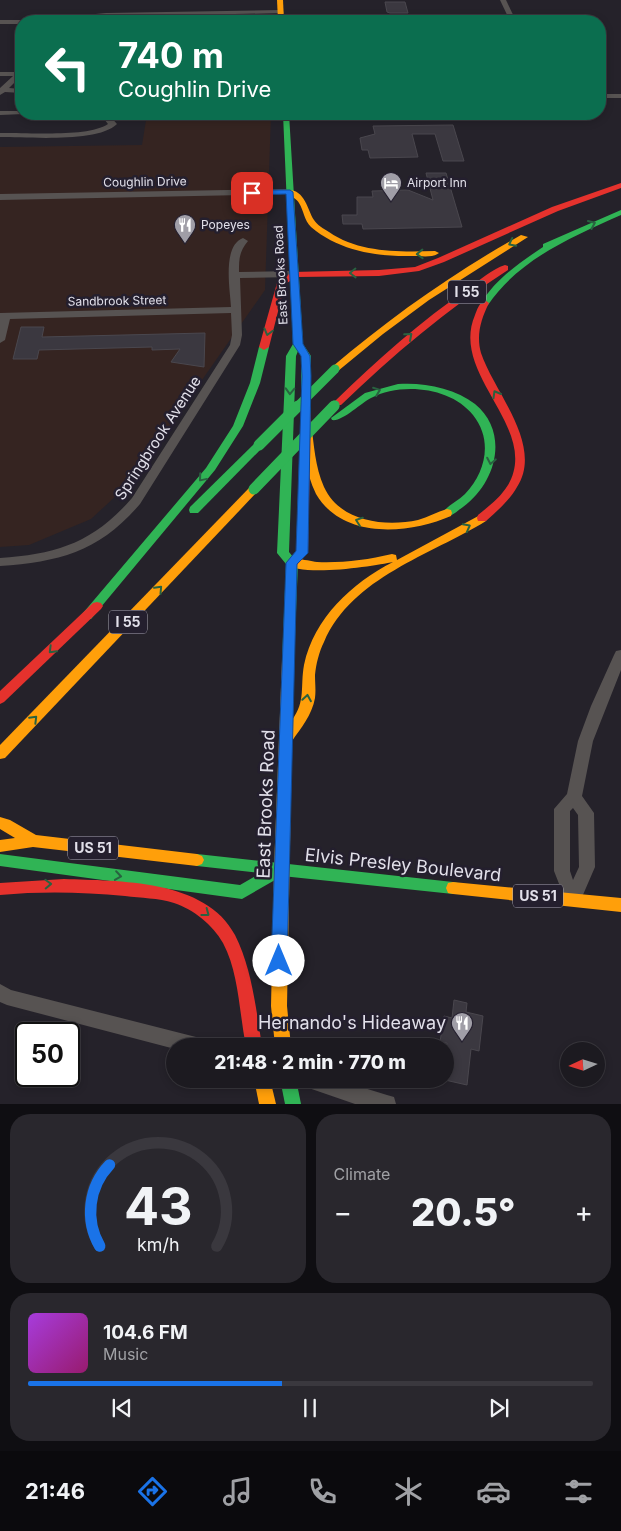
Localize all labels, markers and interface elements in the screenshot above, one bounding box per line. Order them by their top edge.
text: 740 m [118,34,224,76]
icon: left [35,35,100,100]
text: Coughlin Drive [118,76,271,102]
hotel icon: Airport Inn [379,171,403,202]
pin [231,172,273,214]
street label: Coughlin Drive [103,173,187,190]
place label: Airport Inn [407,175,467,190]
icon: arrive [238,179,266,207]
restaurant icon: Popeyes [173,213,197,244]
place label: Popeyes [201,217,250,232]
one-way arrow [587,220,596,230]
street label: East Brooks Road [270,225,291,325]
one-way arrow [508,237,517,247]
one-way arrow [415,249,423,259]
one-way arrow [349,268,357,278]
road number: I 55 [448,280,486,304]
street label: Sandbrook Street [67,292,167,309]
one-way arrow [264,327,274,335]
one-way arrow [403,333,412,342]
street label: Springbrook Avenue [110,372,205,503]
one-way arrow [372,387,381,397]
one-way arrow [285,388,295,396]
one-way arrow [493,390,503,399]
one-way arrow [486,457,497,466]
one-way arrow [199,473,208,482]
one-way arrow [355,517,364,527]
one-way arrow [461,523,470,533]
one-way arrow [153,586,162,595]
road number: I 55 [109,610,147,634]
one-way arrow [49,645,58,654]
one-way arrow [301,693,312,701]
one-way arrow [28,716,37,725]
street label: East Brooks Road [252,729,279,879]
road number: US 51 [68,836,118,860]
street label: Elvis Presley Boulevard [304,844,502,885]
one-way arrow [114,870,122,881]
one-way arrow [45,879,53,889]
road number: US 51 [513,884,563,908]
one-way arrow [200,908,209,916]
position arrow [252,934,304,986]
restaurant icon: Hernando's Hideaway [450,1011,474,1042]
place label: Hernando's Hideaway [258,1012,446,1033]
speed limit sign: 50 [15,1022,80,1087]
north arrow [560,1042,605,1088]
map controls [560,1042,605,1087]
text: 21:48 · 2 min · 770 m [214,1051,406,1074]
text: Climate [334,1164,390,1184]
text: 43 [123,1175,192,1238]
text: 20.5° [411,1189,516,1235]
text: − [334,1195,352,1229]
text: + [574,1195,593,1229]
text: km/h [137,1234,179,1255]
text: 104.6 FM [103,1321,188,1344]
text: Music [103,1344,148,1364]
icon: previous [108,1394,136,1422]
icon: pause [296,1394,324,1422]
icon: next [485,1394,513,1422]
icon: directions [135,1474,170,1509]
icon: music [220,1474,255,1509]
icon: phone [305,1474,340,1509]
icon: climate [391,1474,426,1509]
icon: car [476,1474,511,1509]
icon: filters [561,1474,596,1509]
text: 21:46 [25,1478,85,1504]

